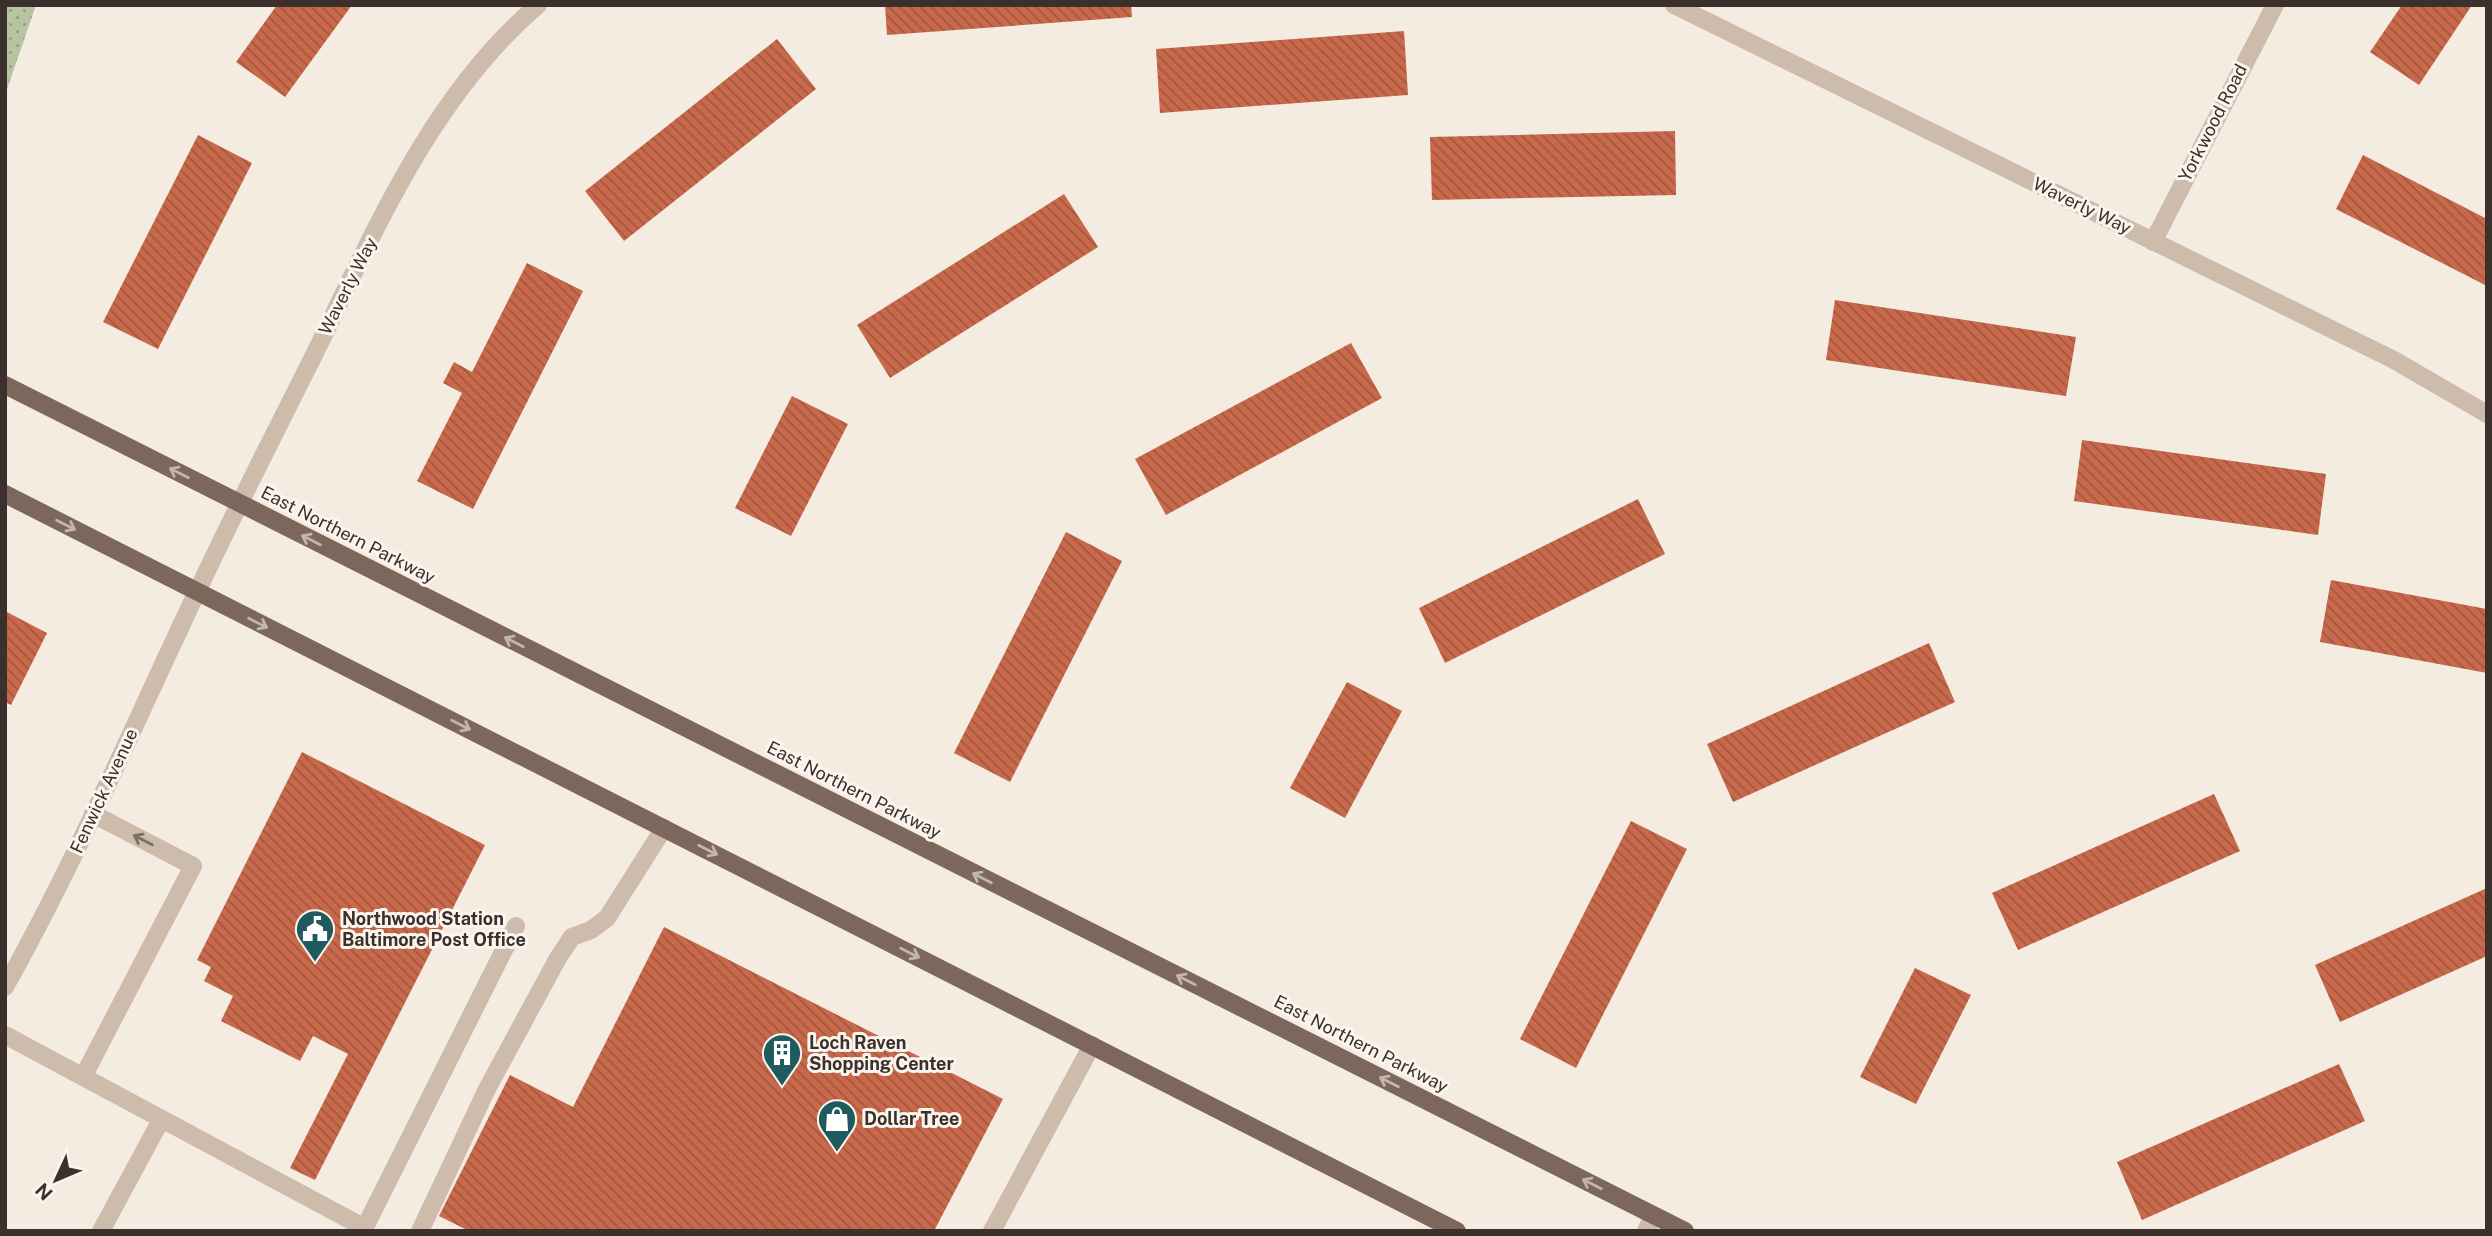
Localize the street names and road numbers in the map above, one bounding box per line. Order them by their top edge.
street label: Yorkwood Road [2174,60,2251,185]
street label: Waverly Way [2030,173,2135,238]
street label: Waverly Way [314,233,381,338]
street label: East Northern Parkway [258,481,439,588]
street label: Fenwick Avenue [65,725,142,856]
street label: East Northern Parkway [764,736,945,843]
street label: East Northern Parkway [1271,990,1452,1097]

